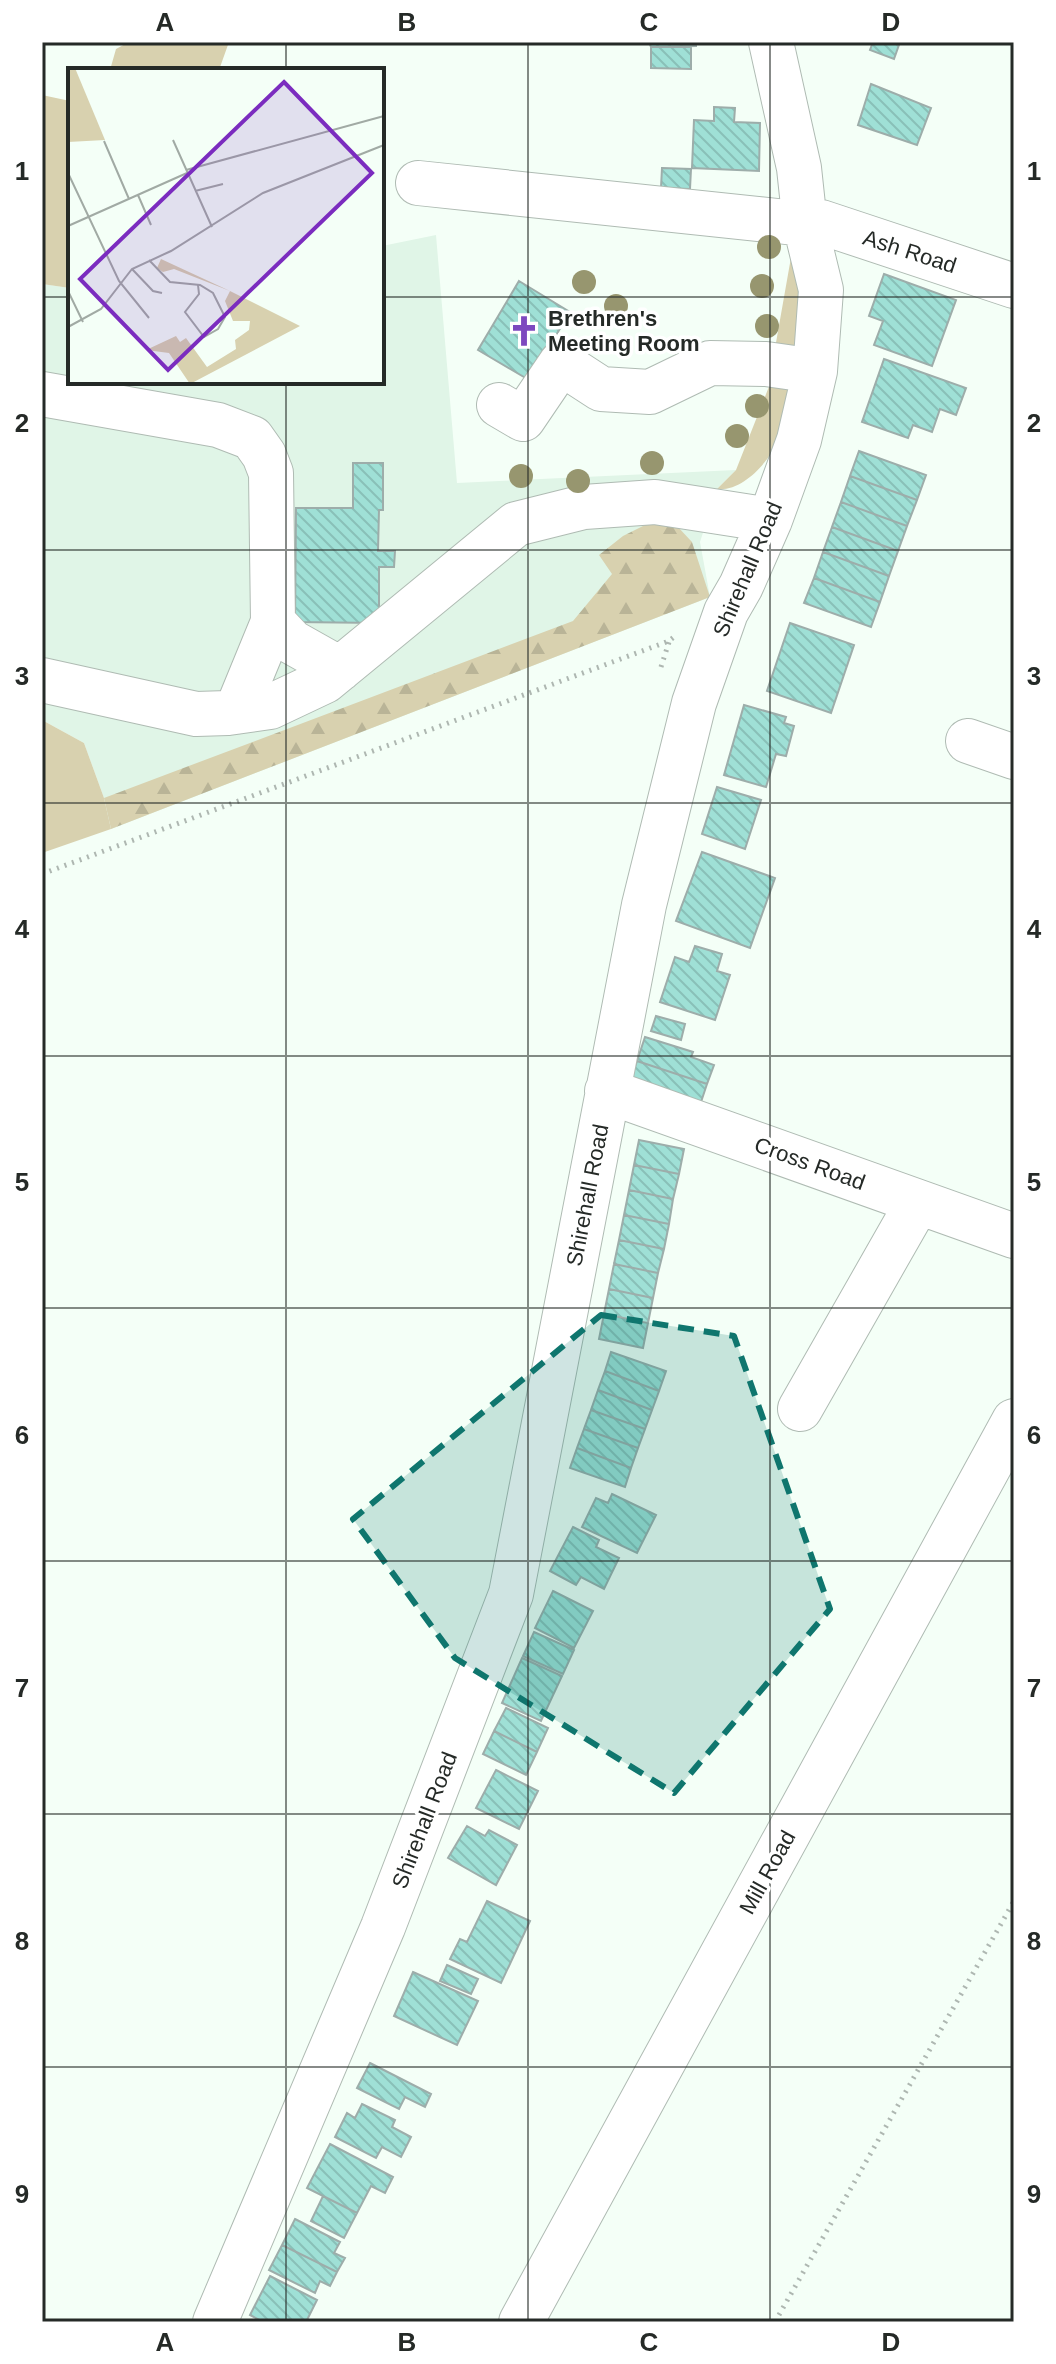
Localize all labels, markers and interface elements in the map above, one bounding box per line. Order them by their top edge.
text: A [156,7,175,37]
text: B [398,7,416,37]
text: C [640,7,659,37]
text: D [882,7,900,37]
inset map [68,68,384,384]
text: 1 [15,156,29,186]
text: 1 [1027,156,1041,186]
street label: Ash Road [860,225,960,278]
place label: Brethren's Meeting Room [548,306,700,356]
church icon: Brethren's Meeting Room [507,314,541,348]
text: 2 [15,408,29,438]
text: 2 [1027,408,1041,438]
street label: Shirehall Road [708,498,787,640]
text: 3 [15,661,29,691]
text: 3 [1027,661,1041,691]
text: 4 [15,914,30,944]
text: 4 [1027,914,1042,944]
street label: Shirehall Road [561,1122,614,1268]
street label: Cross Road [751,1132,869,1195]
text: 5 [15,1167,29,1197]
text: 5 [1027,1167,1041,1197]
text: 6 [15,1420,29,1450]
text: 6 [1027,1420,1041,1450]
text: 7 [15,1673,29,1703]
text: 7 [1027,1673,1041,1703]
street label: Shirehall Road [387,1748,462,1892]
street label: Mill Road [734,1826,801,1918]
text: 8 [15,1926,29,1956]
text: 8 [1027,1926,1041,1956]
text: 9 [15,2179,29,2209]
text: 9 [1027,2179,1041,2209]
text: A [156,2327,175,2357]
text: B [398,2327,416,2357]
text: C [640,2327,659,2357]
text: D [882,2327,900,2357]

